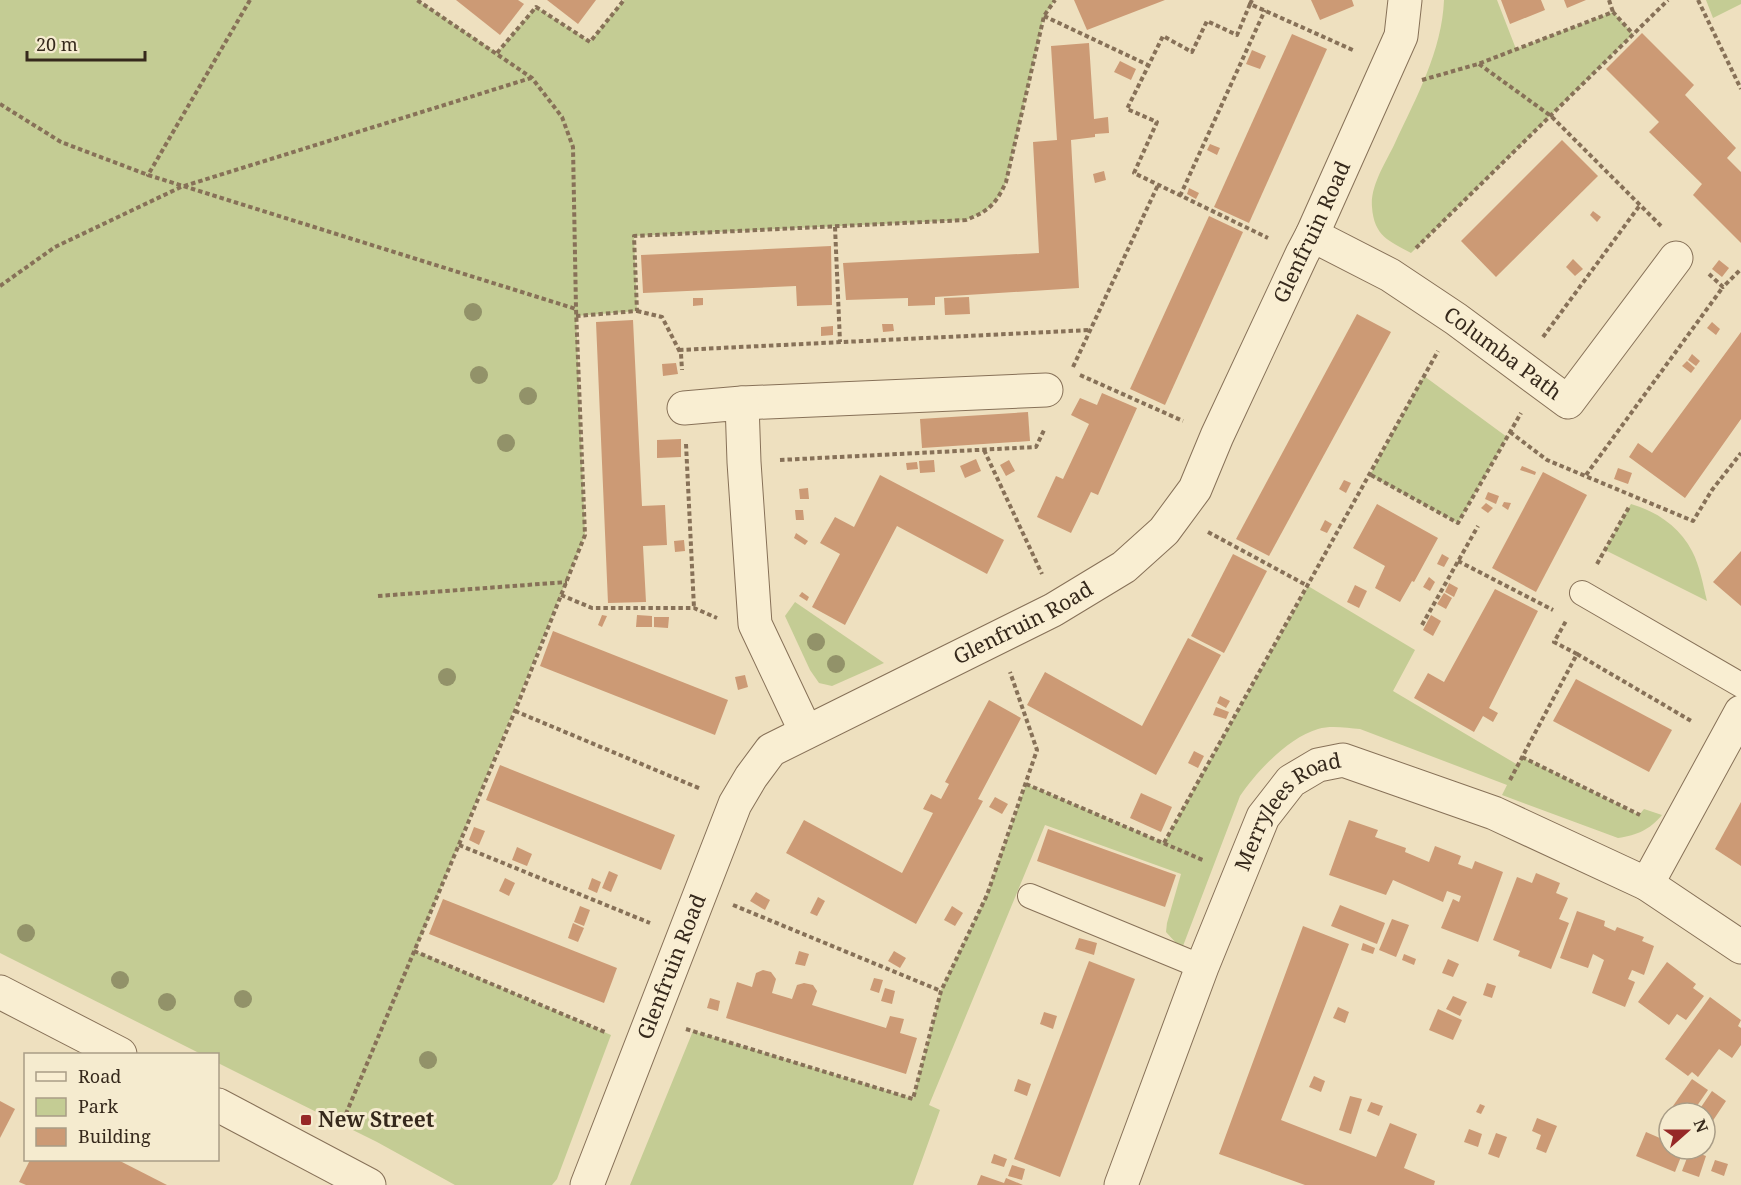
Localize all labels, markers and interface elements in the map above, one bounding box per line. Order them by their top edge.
scale bar [27,24,146,62]
text: 20 m [36,32,78,56]
street label: Glenfruin Road [1266,156,1356,307]
street label: Columba Path [1439,300,1568,406]
street label: Glenfruin Road [948,574,1098,670]
street label: Merrylees Road [1228,746,1343,875]
street label: Glenfruin Road [630,890,712,1043]
legend [24,1053,219,1161]
text: Road [78,1064,121,1088]
text: Park [78,1094,118,1118]
north arrow [1657,1101,1717,1161]
place label: New Street [318,1105,435,1133]
marker: New Street [299,1113,313,1127]
text: N [1688,1116,1714,1136]
text: Building [78,1124,151,1148]

